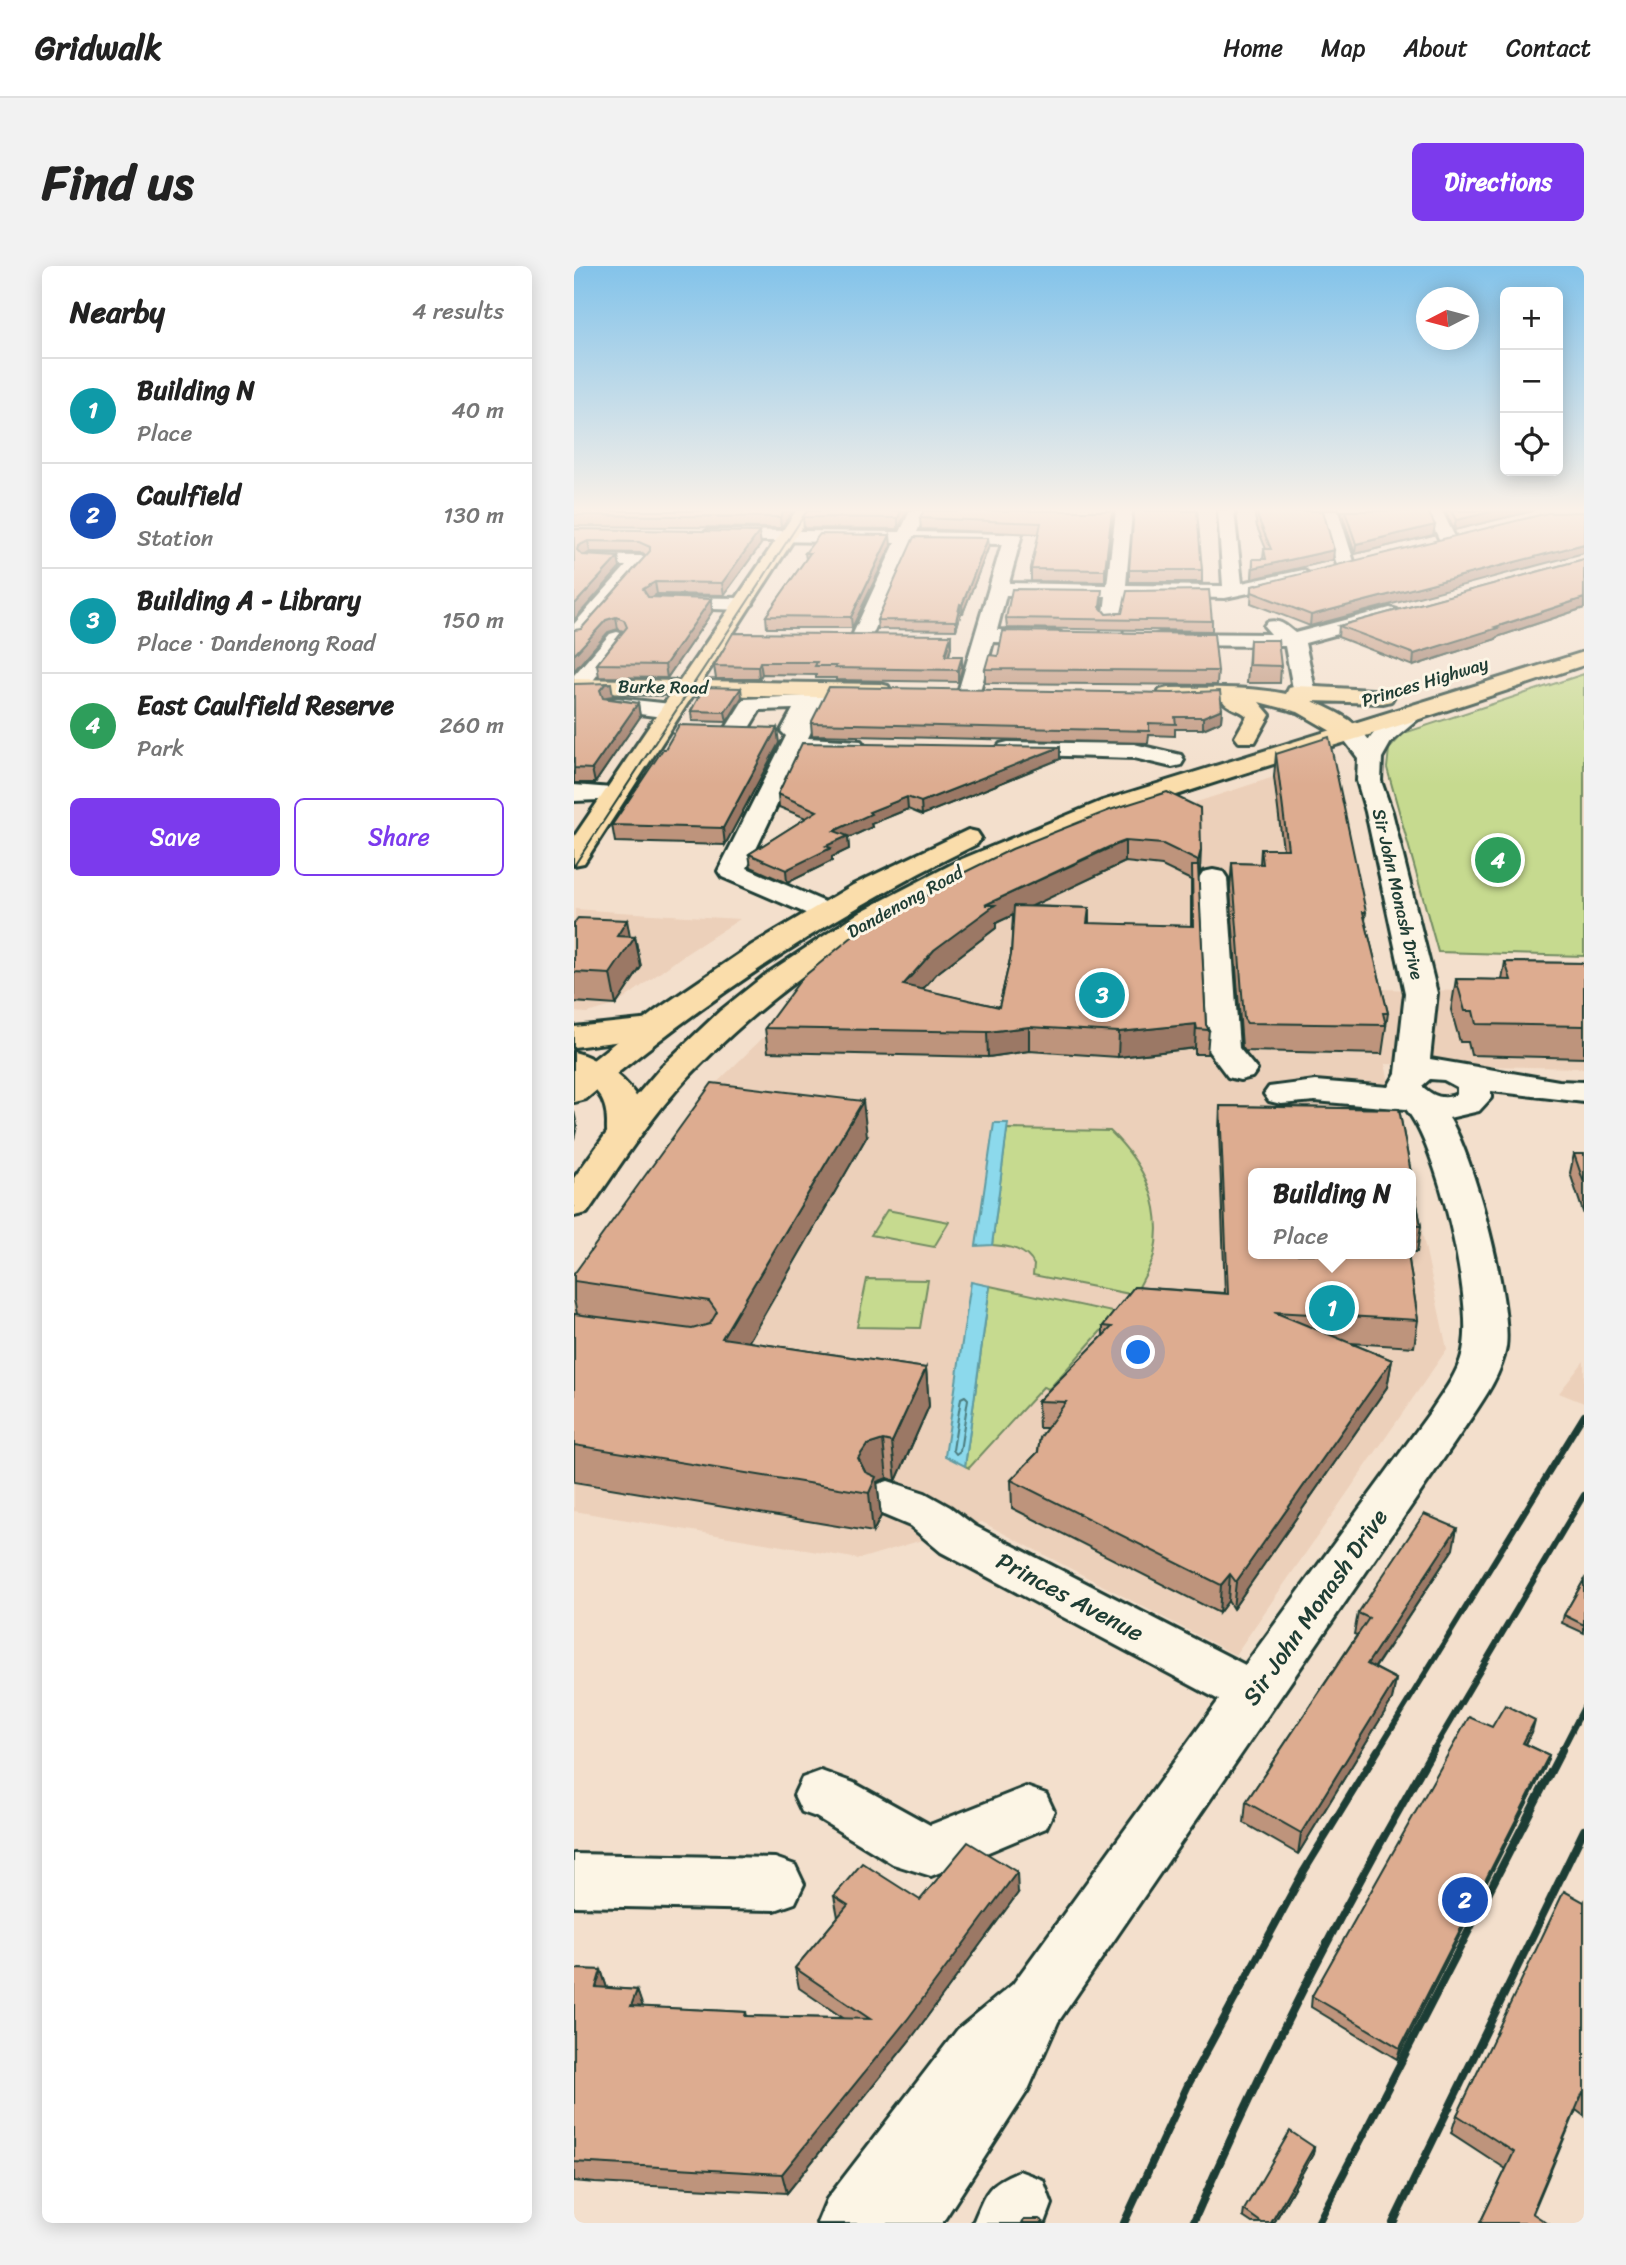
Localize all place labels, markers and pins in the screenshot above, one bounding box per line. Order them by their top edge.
pin: 4 [1475,834,1521,886]
pin: 3 [1079,969,1125,1021]
pin: 1 [1309,1282,1355,1334]
pin: 2 [1442,1874,1488,1926]

